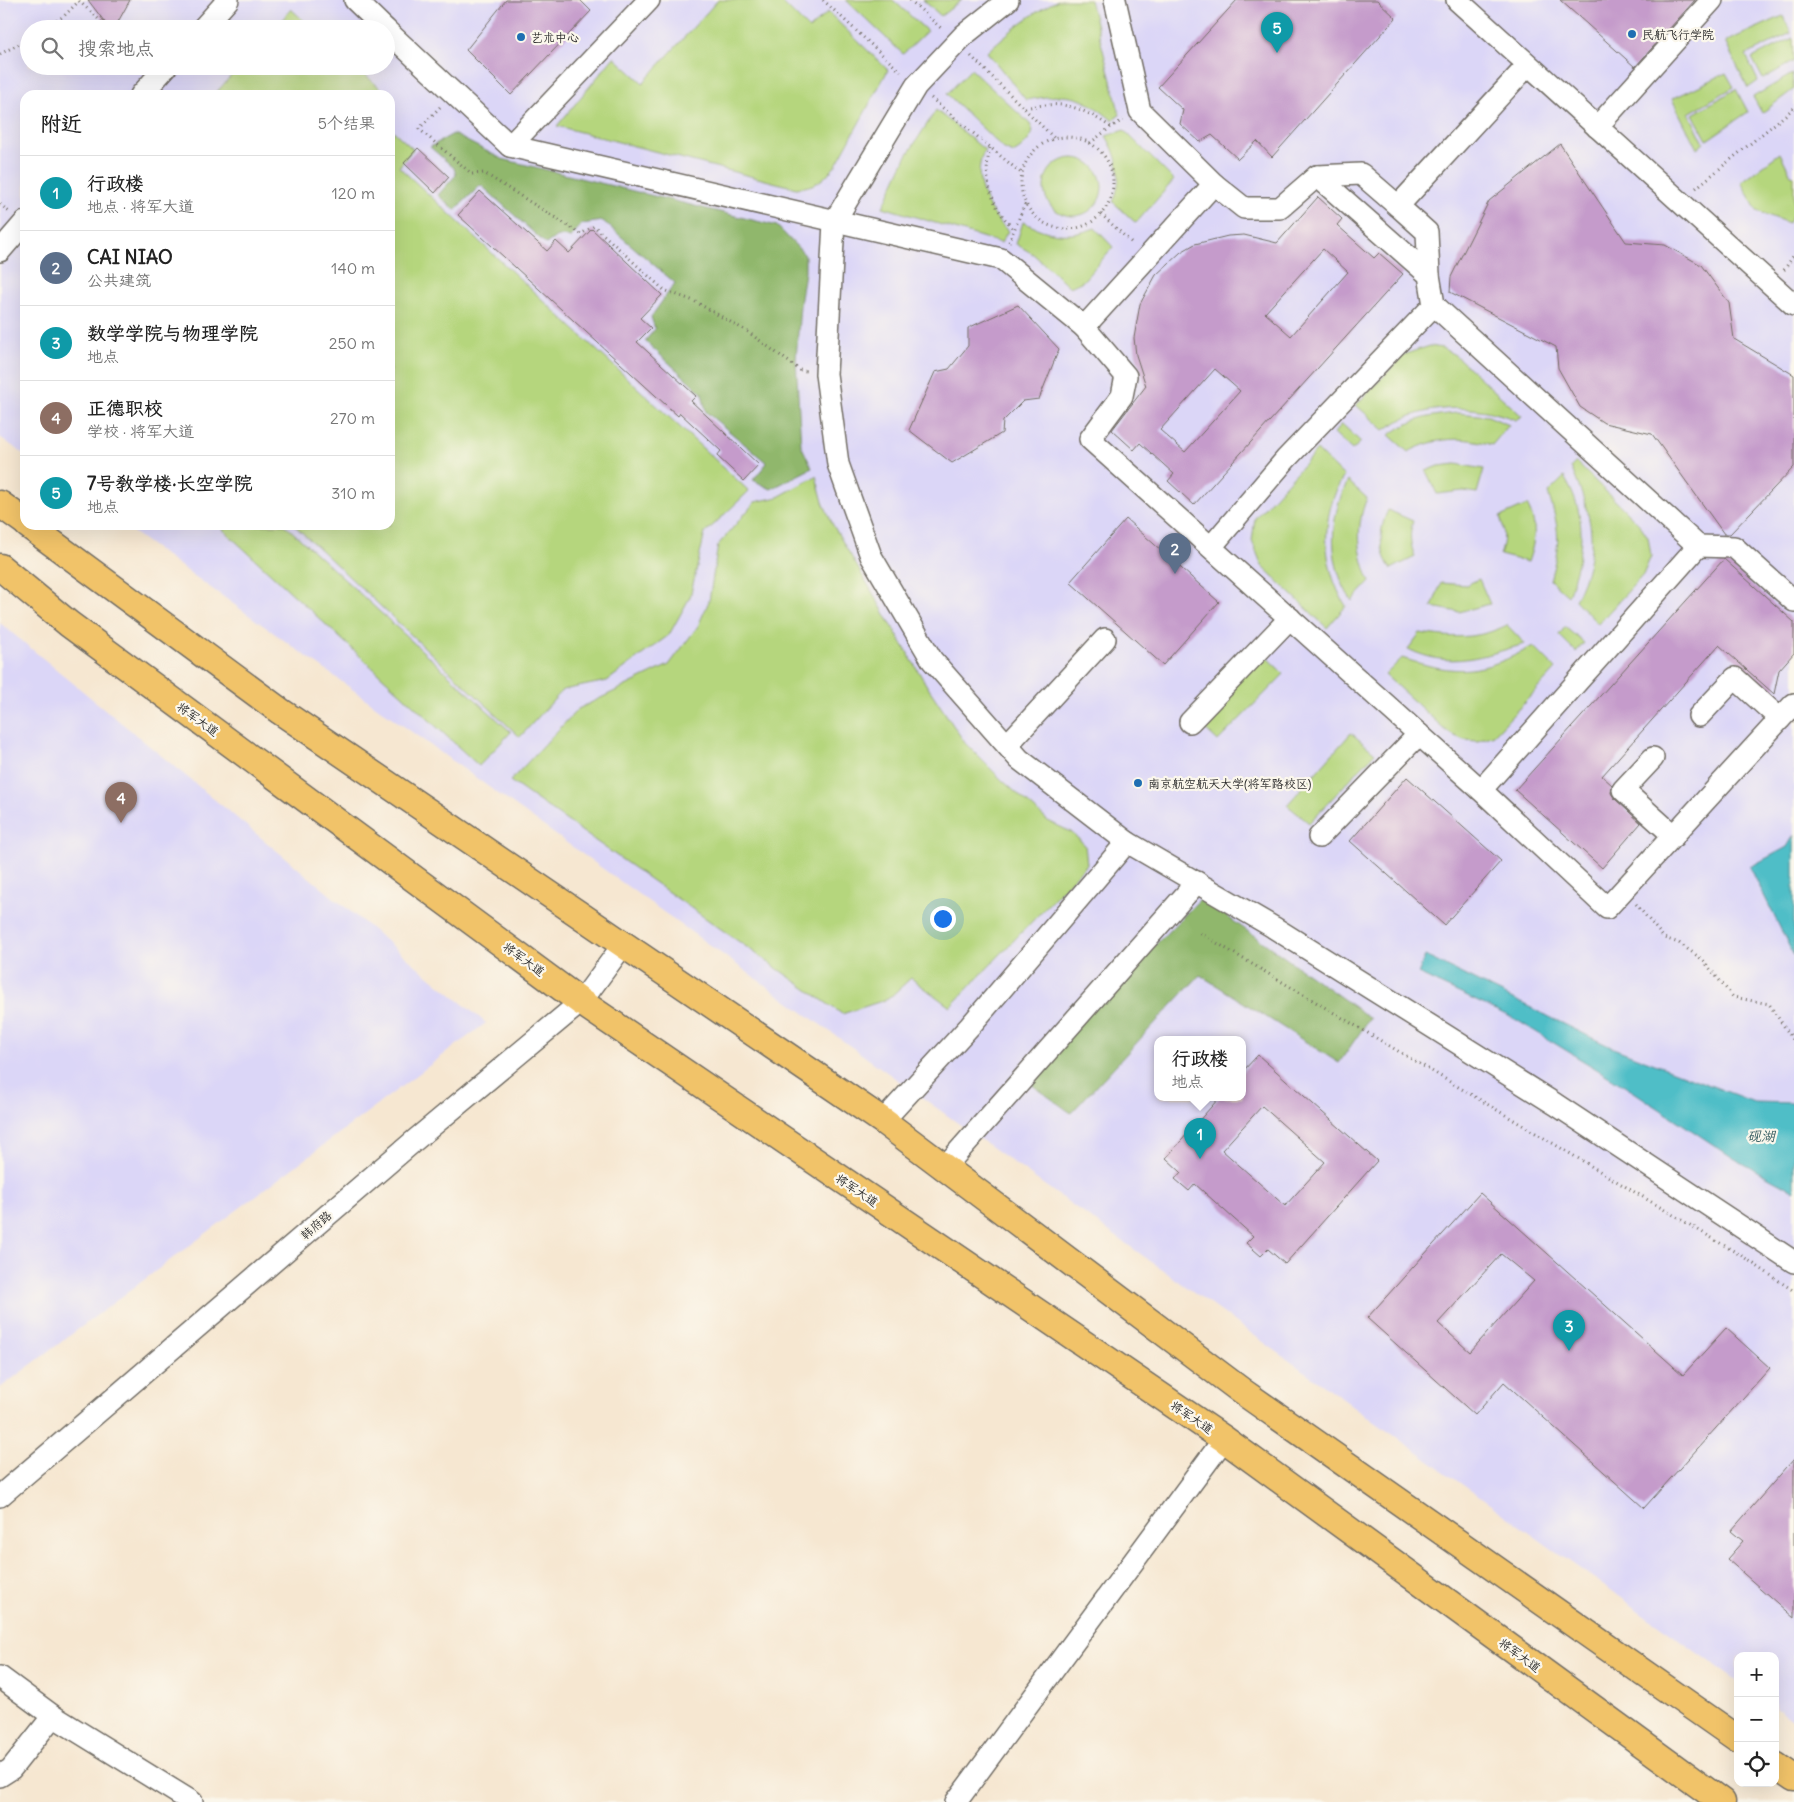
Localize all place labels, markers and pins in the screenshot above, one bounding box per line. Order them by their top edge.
pin: 5 [1261,12,1293,53]
place label: 民航飞行学院 [1642,27,1714,42]
marker: 民航飞行学院 [1626,28,1638,40]
place label: 艺术中心 [531,30,579,45]
marker: 艺术中心 [515,31,527,43]
pin: 2 [1159,533,1191,574]
place label: 南京航空航天大学(将军路校区) [1148,776,1312,791]
marker: 南京航空航天大学(将军路校区) [1132,777,1144,789]
pin: 4 [105,782,137,823]
pin: 1 [1184,1118,1216,1159]
pin: 3 [1553,1310,1585,1351]

